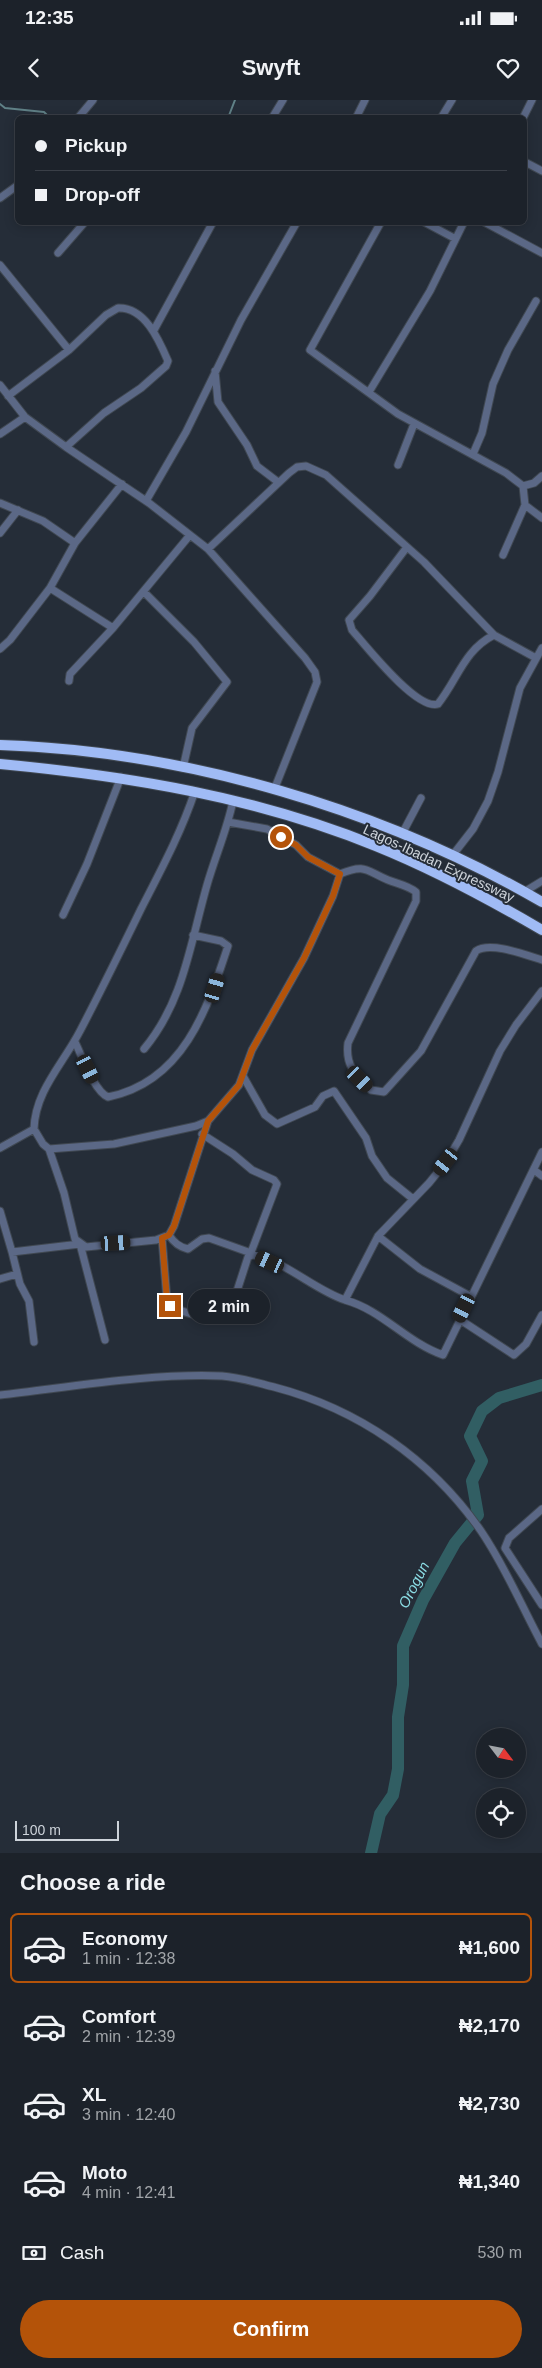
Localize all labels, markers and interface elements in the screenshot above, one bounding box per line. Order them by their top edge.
text: 12:35 [25,7,74,28]
icon: back [20,54,48,82]
icon: heart [494,54,522,82]
text: Swyft [242,55,300,80]
text: Pickup [65,135,127,156]
text: Drop-off [65,184,140,205]
street label: Lagos-Ibadan Expressway [361,821,517,905]
route start [270,826,292,848]
car [203,971,226,1005]
car [74,1052,101,1086]
car [344,1063,375,1095]
car [430,1146,461,1178]
car [100,1235,131,1251]
car [253,1249,286,1275]
callout: 2 min [188,1288,270,1324]
car [450,1291,477,1325]
route end [159,1295,181,1317]
text: 2 min [208,1298,250,1315]
water label: Orogun [395,1559,432,1611]
north arrow [476,1728,526,1778]
map controls [476,1728,526,1838]
button: locate [476,1788,526,1838]
scale bar [15,1818,119,1841]
text: 100 m [22,1822,61,1838]
text: Choose a ride [20,1870,165,1895]
icon: car [22,1926,67,1971]
text: Economy [82,1928,168,1949]
text: ₦1,600 [459,1937,520,1958]
text: 1 min · 12:38 [82,1950,175,1967]
icon: car [22,2004,67,2049]
text: Comfort [82,2006,156,2027]
text: ₦2,170 [459,2015,520,2036]
text: 2 min · 12:39 [82,2028,175,2045]
icon: car [22,2082,67,2127]
text: XL [82,2084,106,2105]
text: ₦2,730 [459,2093,520,2114]
text: 3 min · 12:40 [82,2106,175,2123]
icon: car [22,2160,67,2205]
text: Moto [82,2162,127,2183]
text: ₦1,340 [459,2171,520,2192]
text: 4 min · 12:41 [82,2184,175,2201]
icon: cash [20,2239,48,2267]
text: Cash [60,2242,104,2263]
text: 530 m [478,2244,522,2261]
button: Confirm [20,2300,522,2358]

